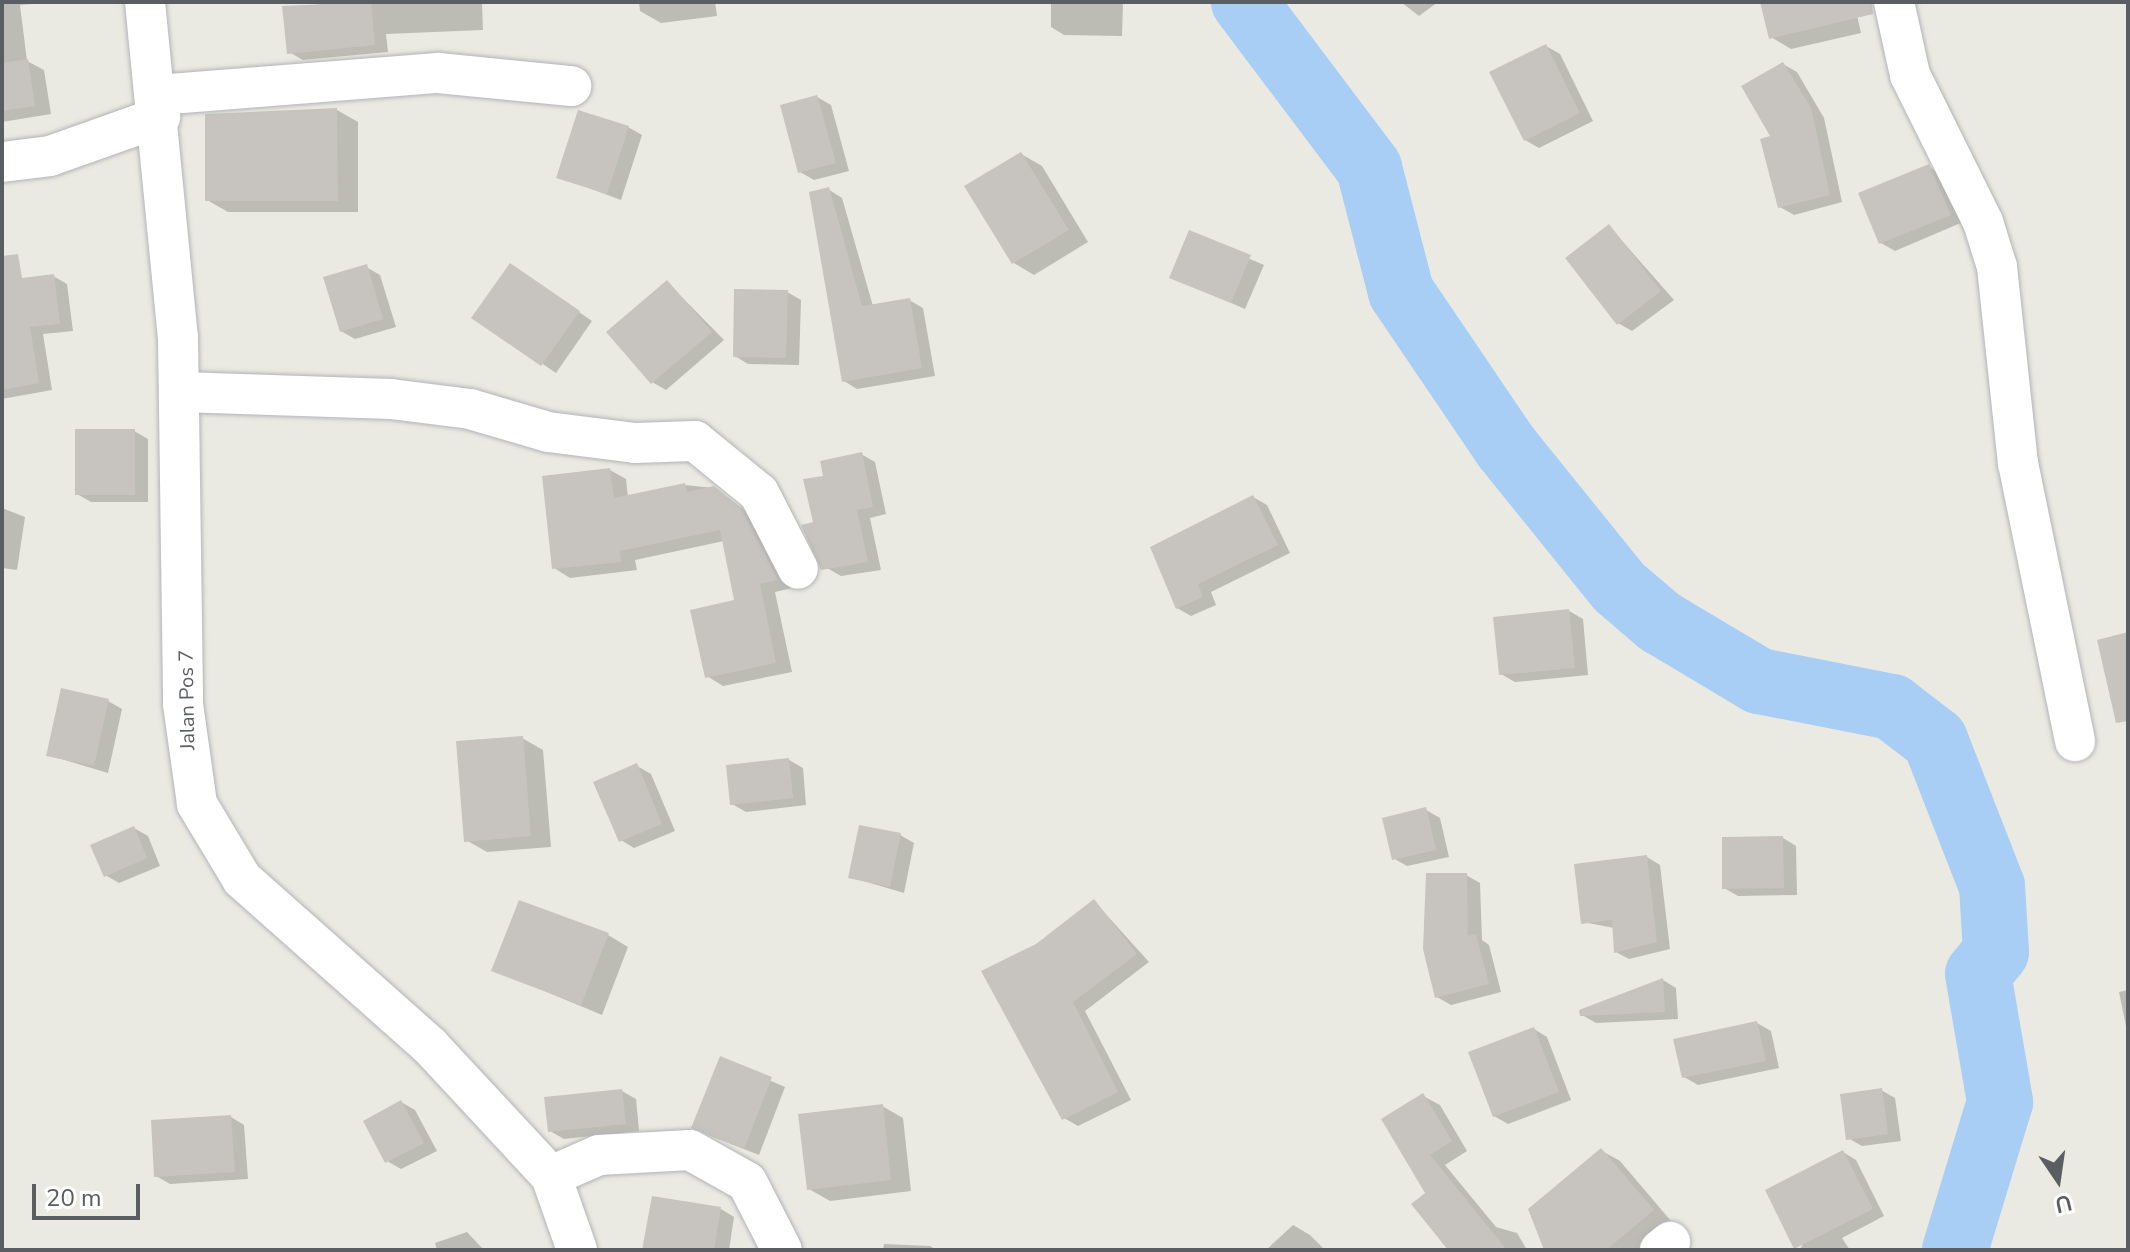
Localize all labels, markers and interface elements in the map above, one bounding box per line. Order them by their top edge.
street label: Jalan Pos 7 [174,650,200,750]
north arrow [2018,1140,2098,1220]
scale bar [36,1168,144,1218]
text: 20 m [46,1182,102,1214]
text: U [2052,1187,2075,1220]

